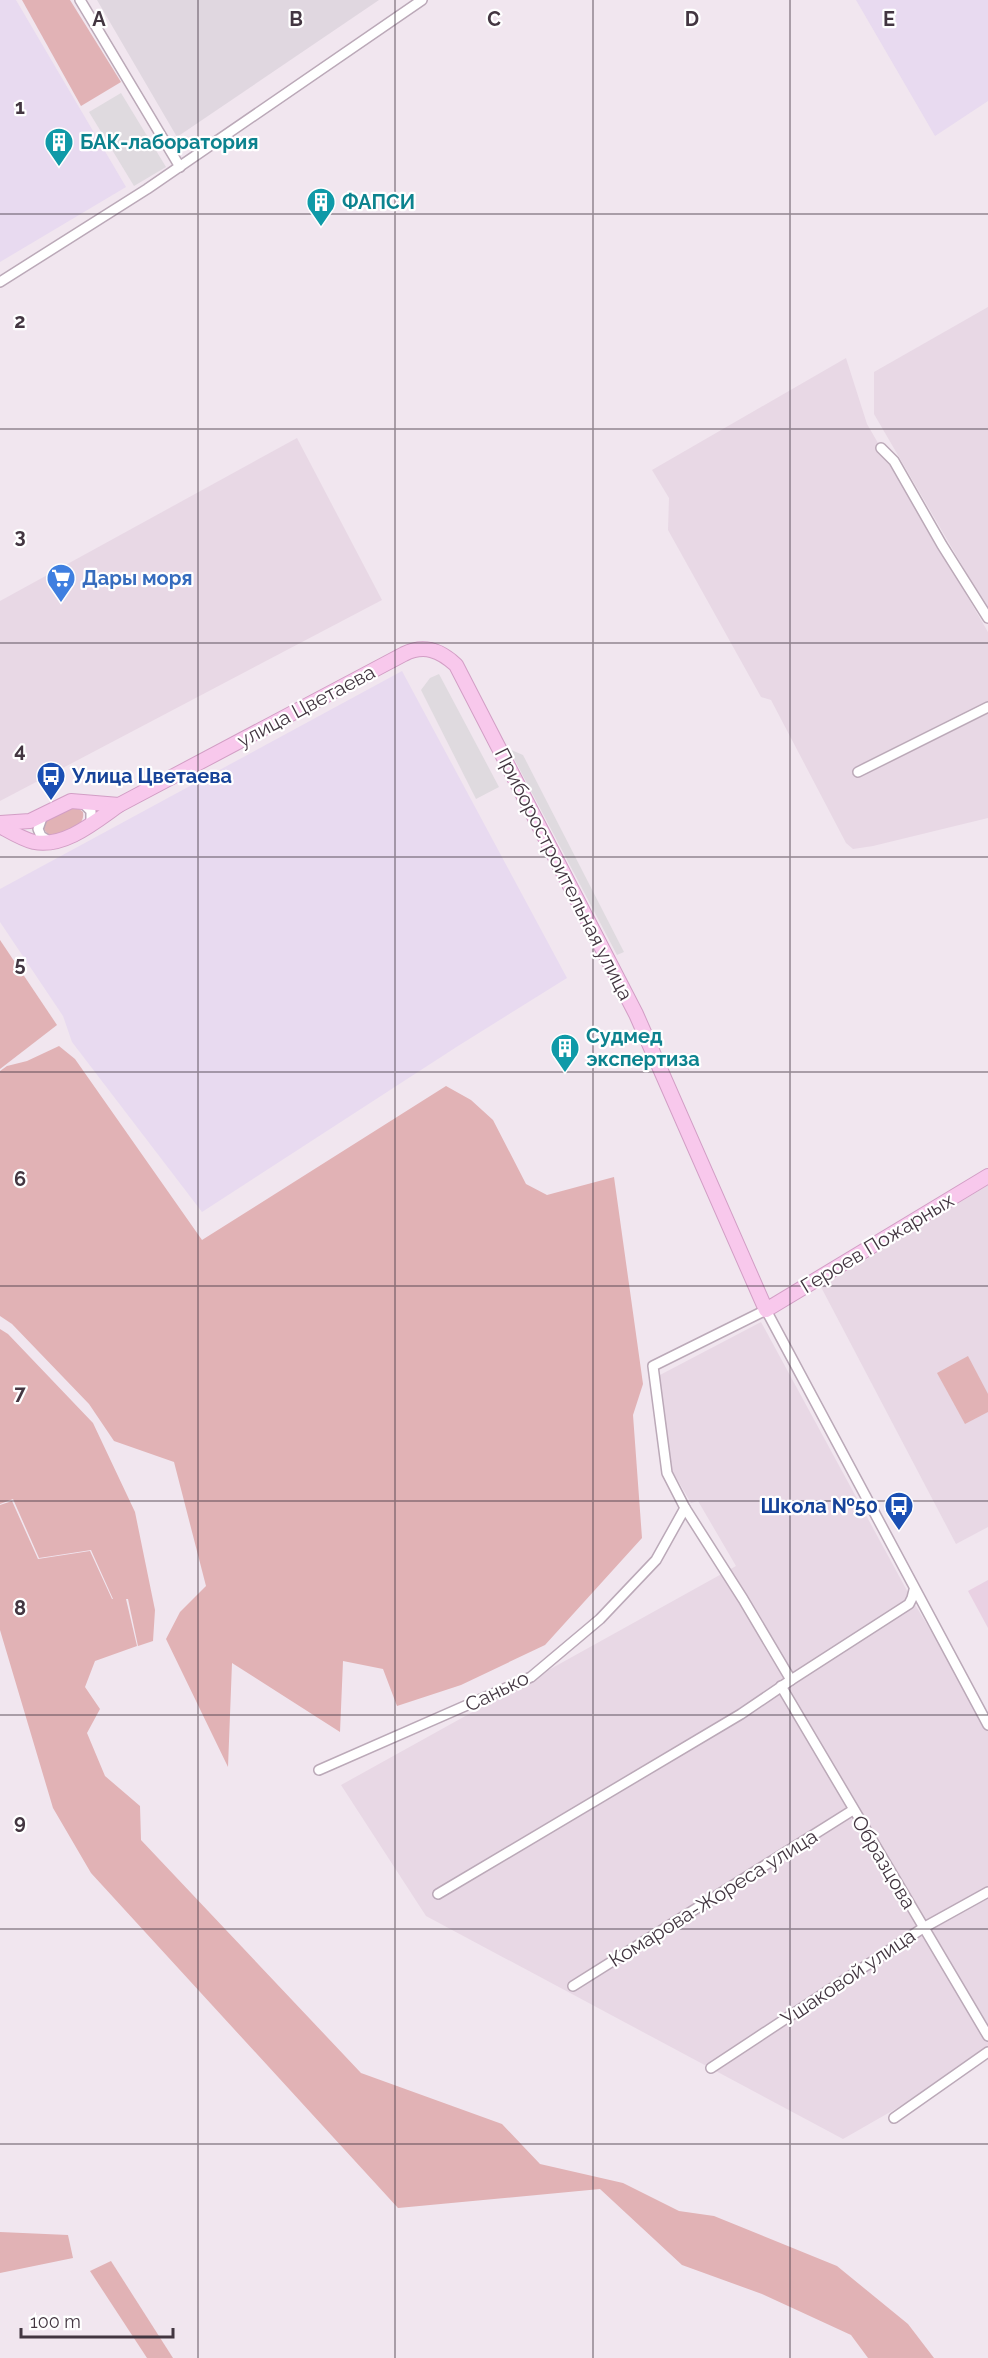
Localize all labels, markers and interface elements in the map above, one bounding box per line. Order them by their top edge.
text: A [92,7,106,31]
text: B [289,7,303,31]
text: C [487,7,501,31]
text: D [685,7,699,31]
text: E [883,7,895,31]
text: 1 [15,95,25,119]
building icon: БАК-лаборатория [43,126,75,168]
place label: БАК-лаборатория [80,130,259,154]
building icon: ФАПСИ [305,186,337,228]
place label: ФАПСИ [342,190,415,214]
text: 2 [14,309,26,333]
text: 3 [14,524,26,548]
supermarket icon: Дары моря [45,562,77,604]
place label: Дары моря [82,566,193,590]
street label: улица Цветаева [233,660,379,752]
text: 4 [14,738,26,762]
street label: Приборостроительная улица [490,744,638,1004]
bus stop icon: Улица Цветаева [35,760,67,802]
place label: Улица Цветаева [71,764,232,788]
text: 5 [14,952,26,976]
place label: Судмед экспертиза [586,1024,700,1071]
building icon: Судмед экспертиза [549,1032,581,1074]
text: 6 [14,1167,26,1191]
street label: Героев Пожарных [796,1188,958,1298]
text: 7 [14,1381,26,1405]
bus stop icon: Школа №50 [883,1490,915,1532]
place label: Школа №50 [760,1494,878,1518]
text: 8 [14,1596,26,1620]
street label: Санько [461,1665,533,1717]
text: 9 [14,1810,26,1834]
street label: Образцова [847,1811,921,1913]
street label: Комарова-Жореса улица [604,1824,822,1972]
street label: Ушаковой улица [776,1923,920,2031]
scale bar [21,2301,172,2339]
text: 100 m [30,2311,81,2332]

